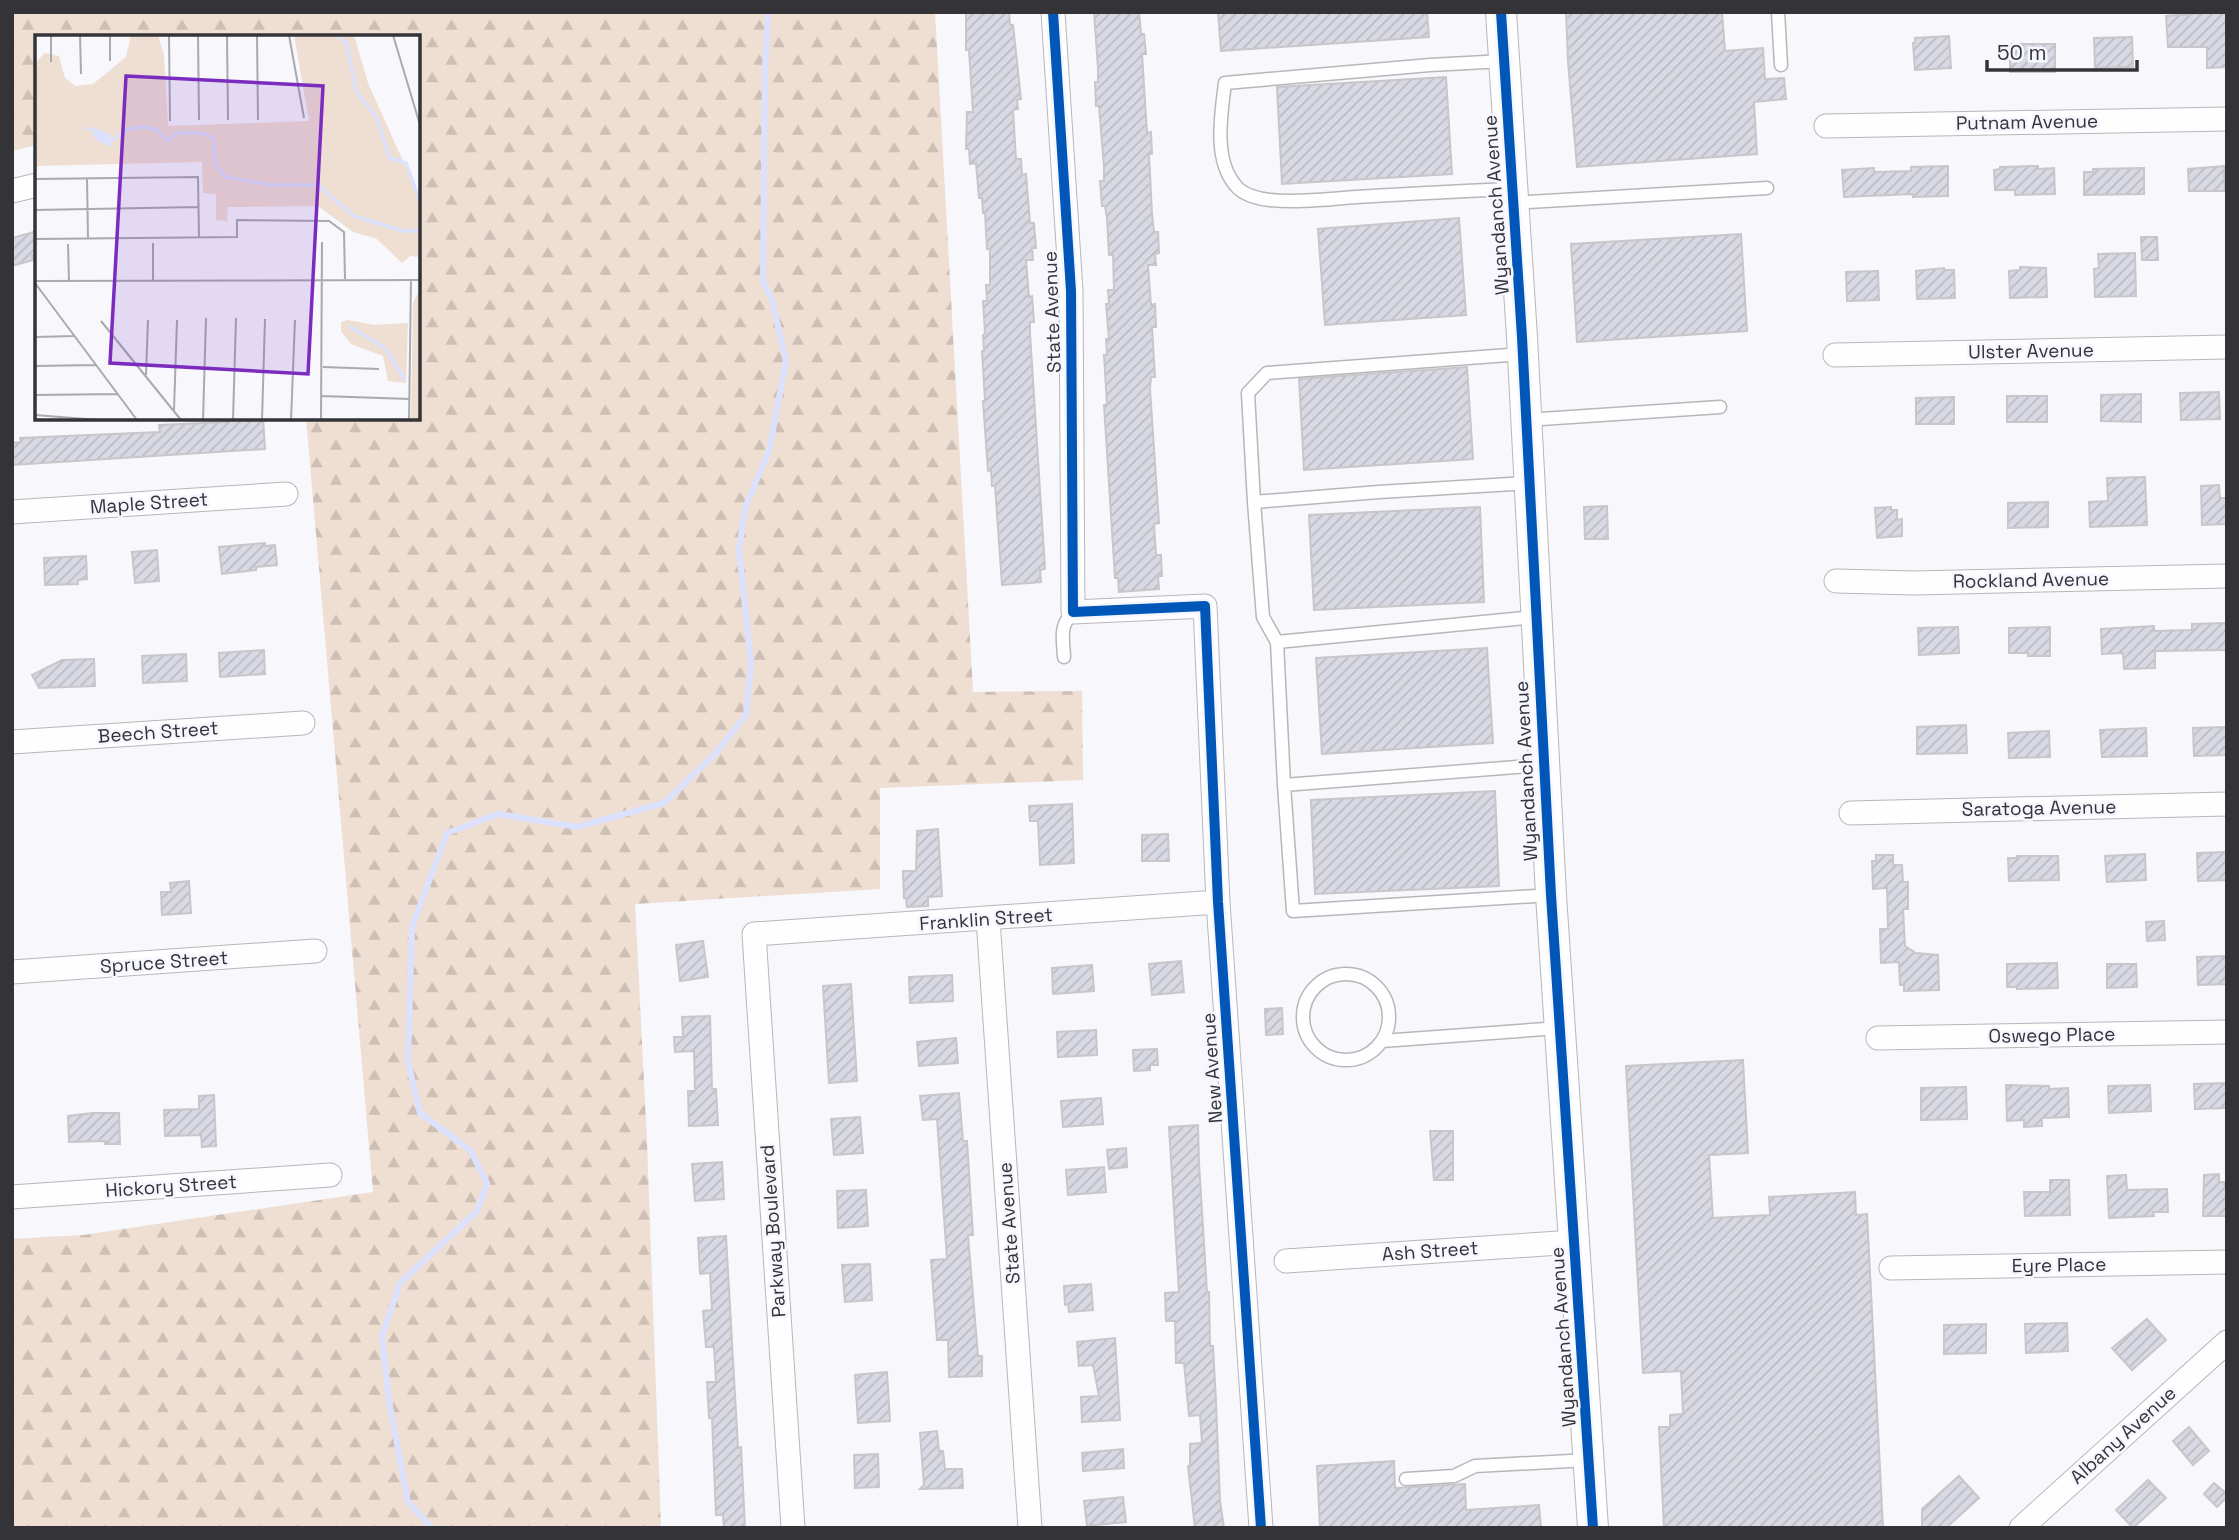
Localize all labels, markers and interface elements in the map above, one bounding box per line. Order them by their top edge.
scale bar [1987,28,2138,72]
inset map [35,35,420,420]
text: 50 m [1997,39,2047,66]
street label: Putnam Avenue [1956,108,2098,136]
street label: Wyandanch Avenue [1477,114,1515,296]
street label: State Avenue [1037,251,1067,373]
street label: Ulster Avenue [1968,337,2094,365]
street label: Maple Street [89,486,209,520]
street label: Rockland Avenue [1953,566,2109,594]
street label: Wyandanch Avenue [1509,680,1543,862]
street label: Beech Street [97,715,219,749]
street label: Saratoga Avenue [1961,794,2117,822]
street label: Franklin Street [918,902,1054,936]
street label: Spruce Street [99,945,229,979]
street label: New Avenue [1196,1012,1228,1124]
street label: Oswego Place [1988,1021,2116,1049]
street label: Parkway Boulevard [754,1144,792,1318]
street label: State Avenue [992,1161,1026,1285]
street label: Hickory Street [104,1169,238,1203]
street label: Ash Street [1381,1235,1479,1267]
street label: Wyandanch Avenue [1544,1246,1582,1428]
street label: Eyre Place [2011,1252,2107,1278]
street label: Albany Avenue [2065,1381,2181,1489]

